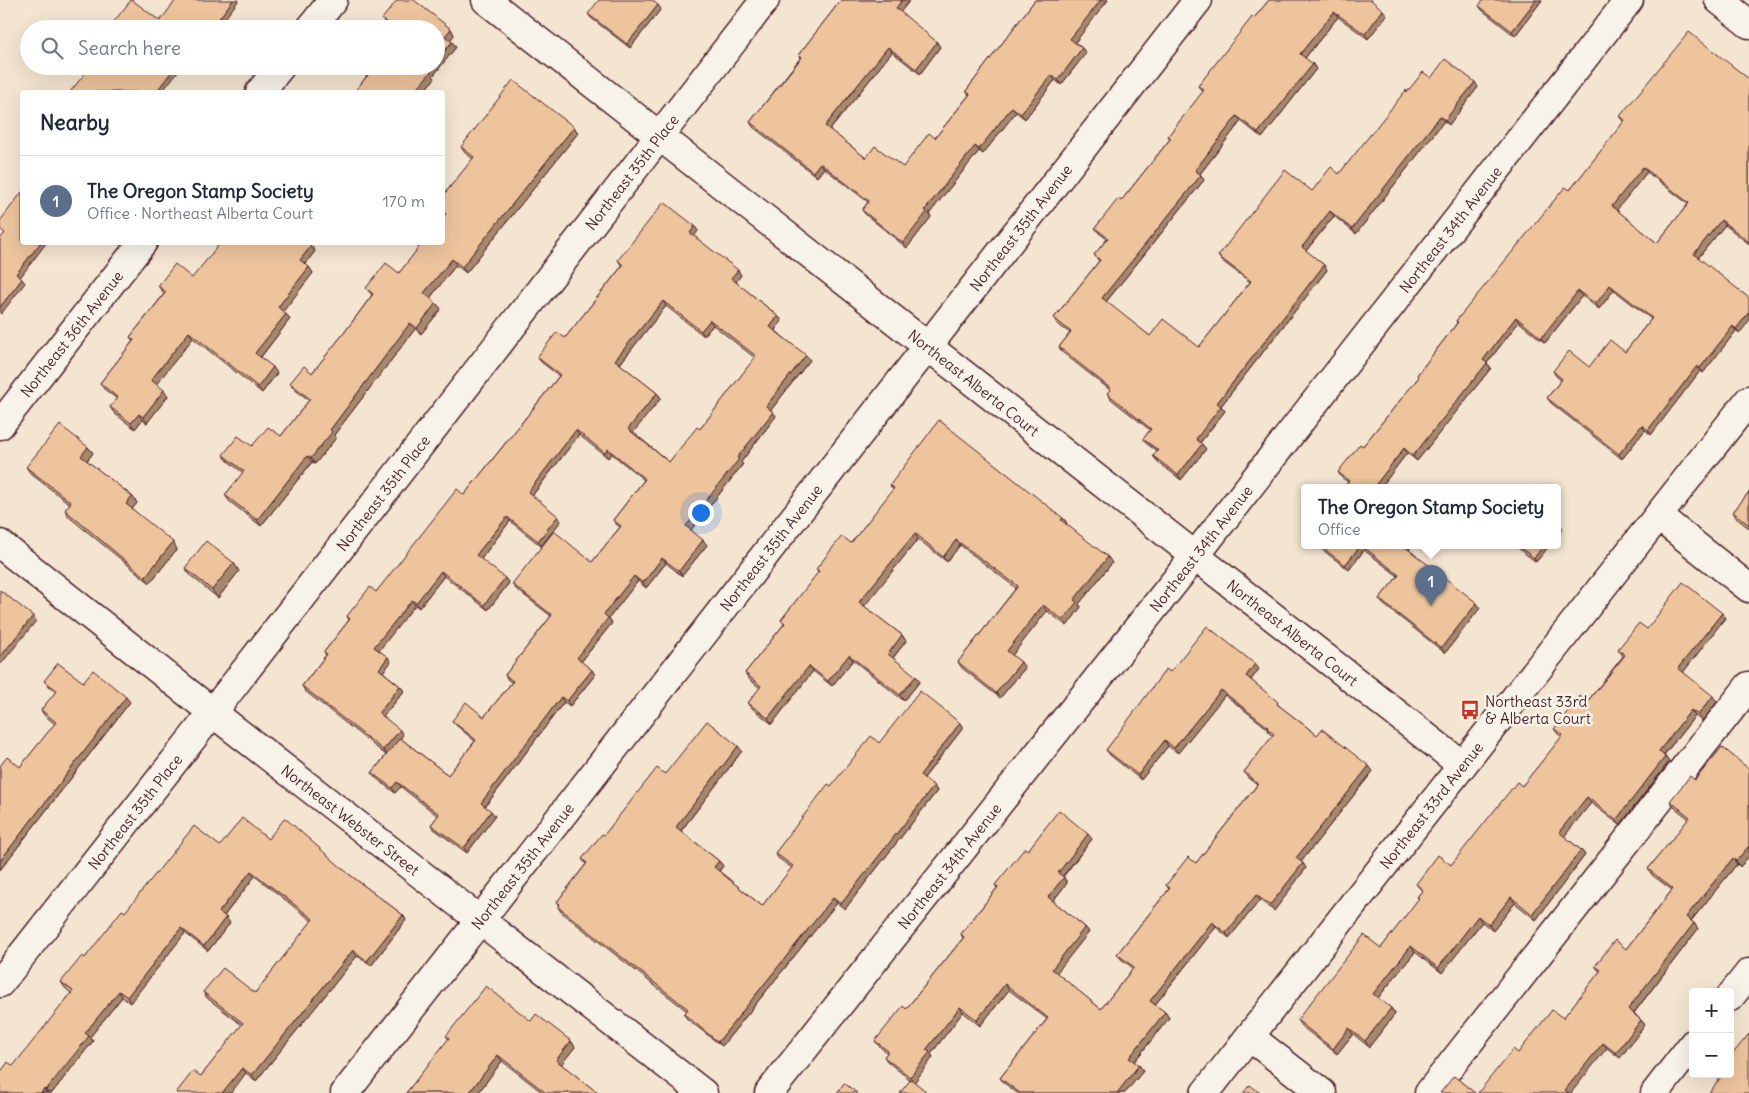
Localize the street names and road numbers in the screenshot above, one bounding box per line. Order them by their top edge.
street label: Northeast 35th Place [581,110,683,234]
street label: Northeast 35th Avenue [965,160,1076,295]
street label: Northeast 34th Avenue [1395,162,1505,296]
street label: Northeast 36th Avenue [16,266,127,401]
street label: Northeast Alberta Court [905,325,1043,440]
street label: Northeast 35th Place [332,431,434,555]
street label: Northeast 35th Avenue [715,480,826,615]
street label: Northeast 34th Avenue [1145,481,1256,615]
street label: Northeast Alberta Court [1223,575,1362,690]
street label: Northeast 33rd Avenue [1375,738,1487,872]
street label: Northeast 35th Place [84,750,186,873]
street label: Northeast Webster Street [278,760,423,879]
street label: Northeast 35th Avenue [467,799,577,933]
street label: Northeast 34th Avenue [893,799,1005,933]

